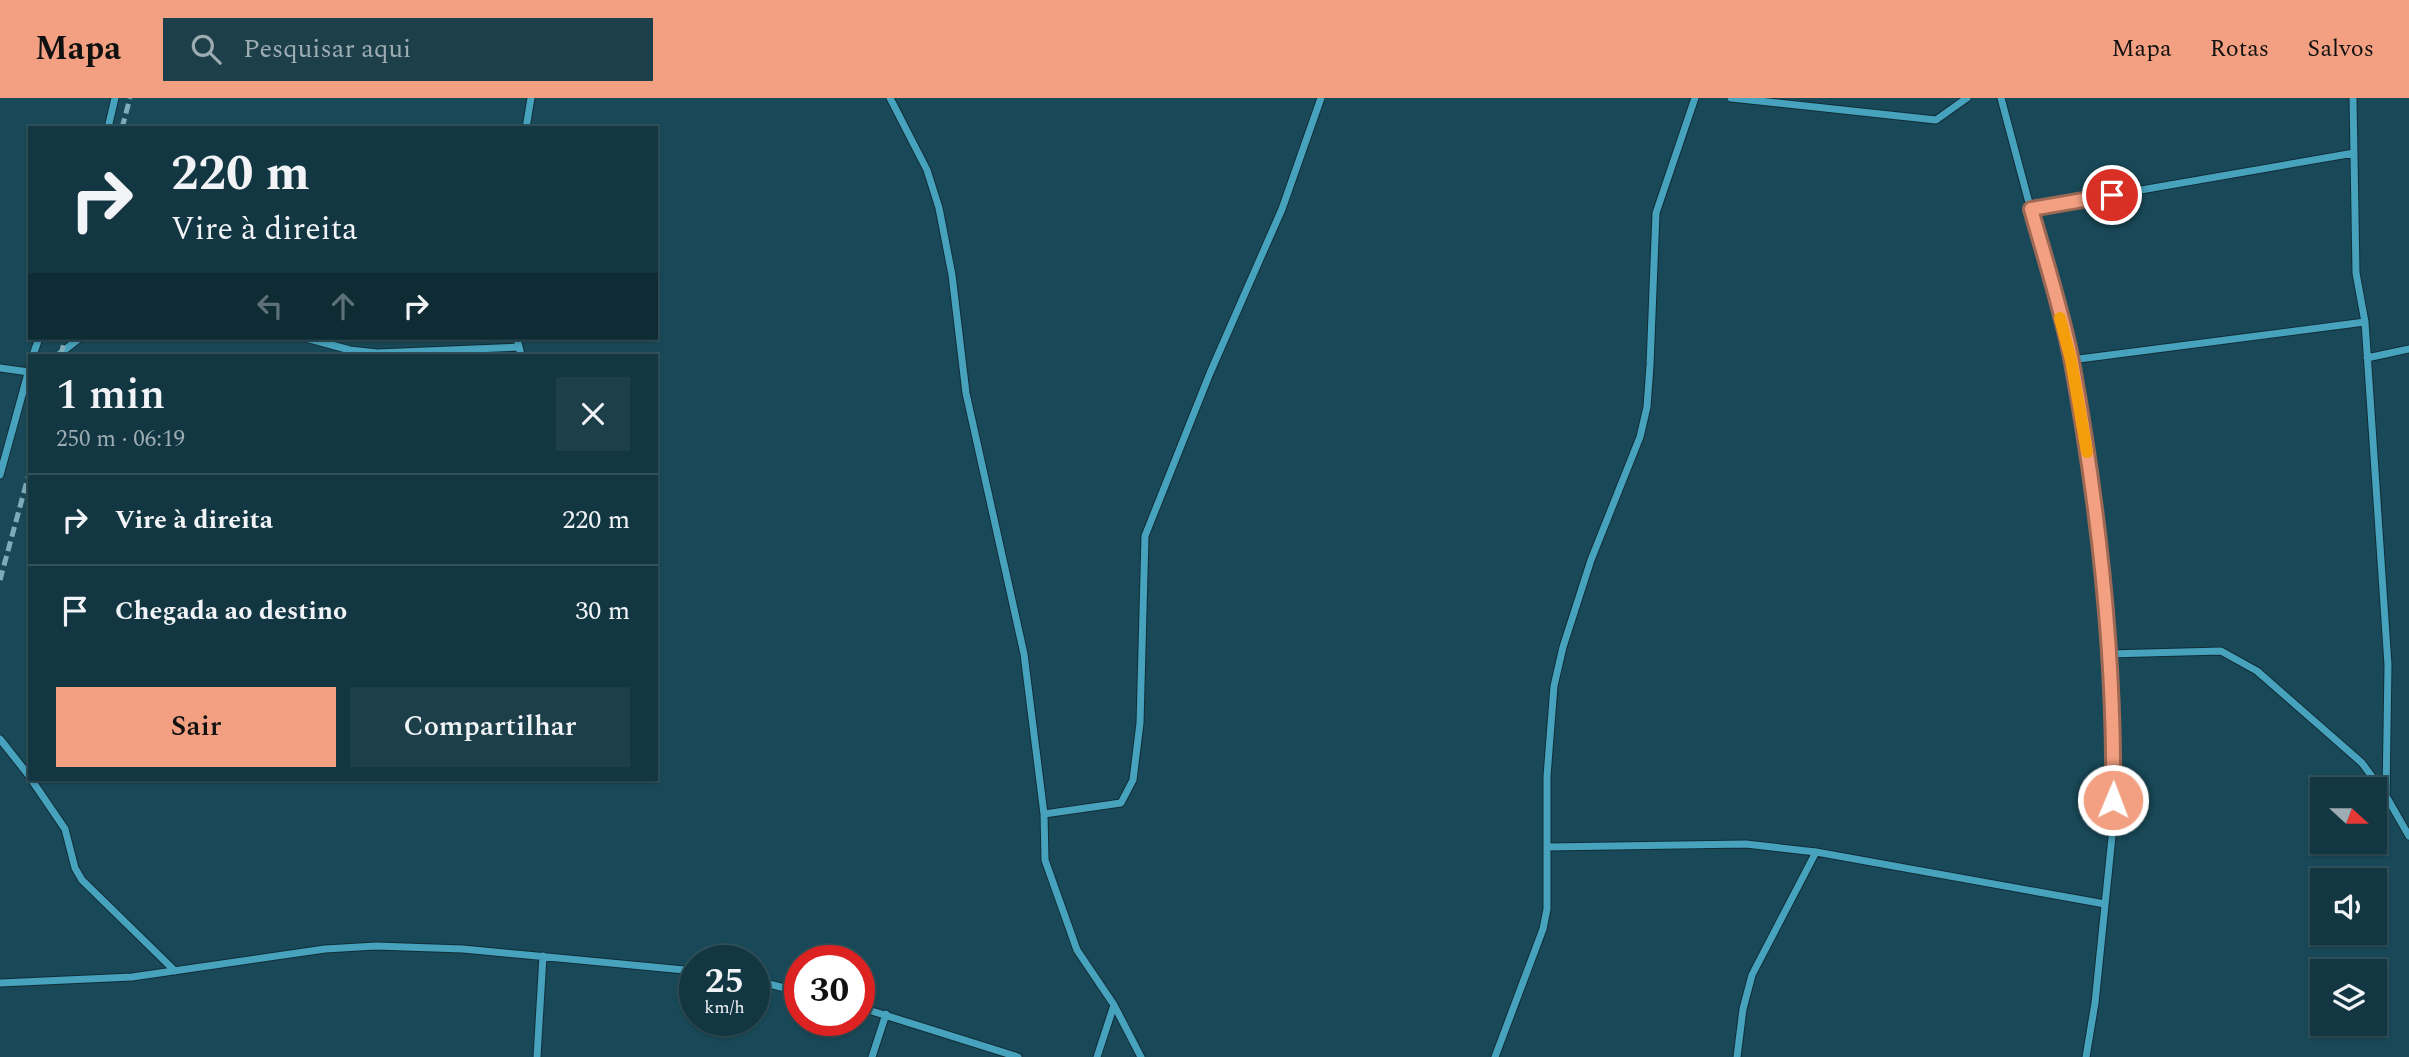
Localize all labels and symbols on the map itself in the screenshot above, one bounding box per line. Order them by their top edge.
pin [2082,165,2142,225]
position arrow [2076,763,2150,837]
north arrow [2310,777,2387,854]
speed limit sign: 30 [784,945,875,1036]

